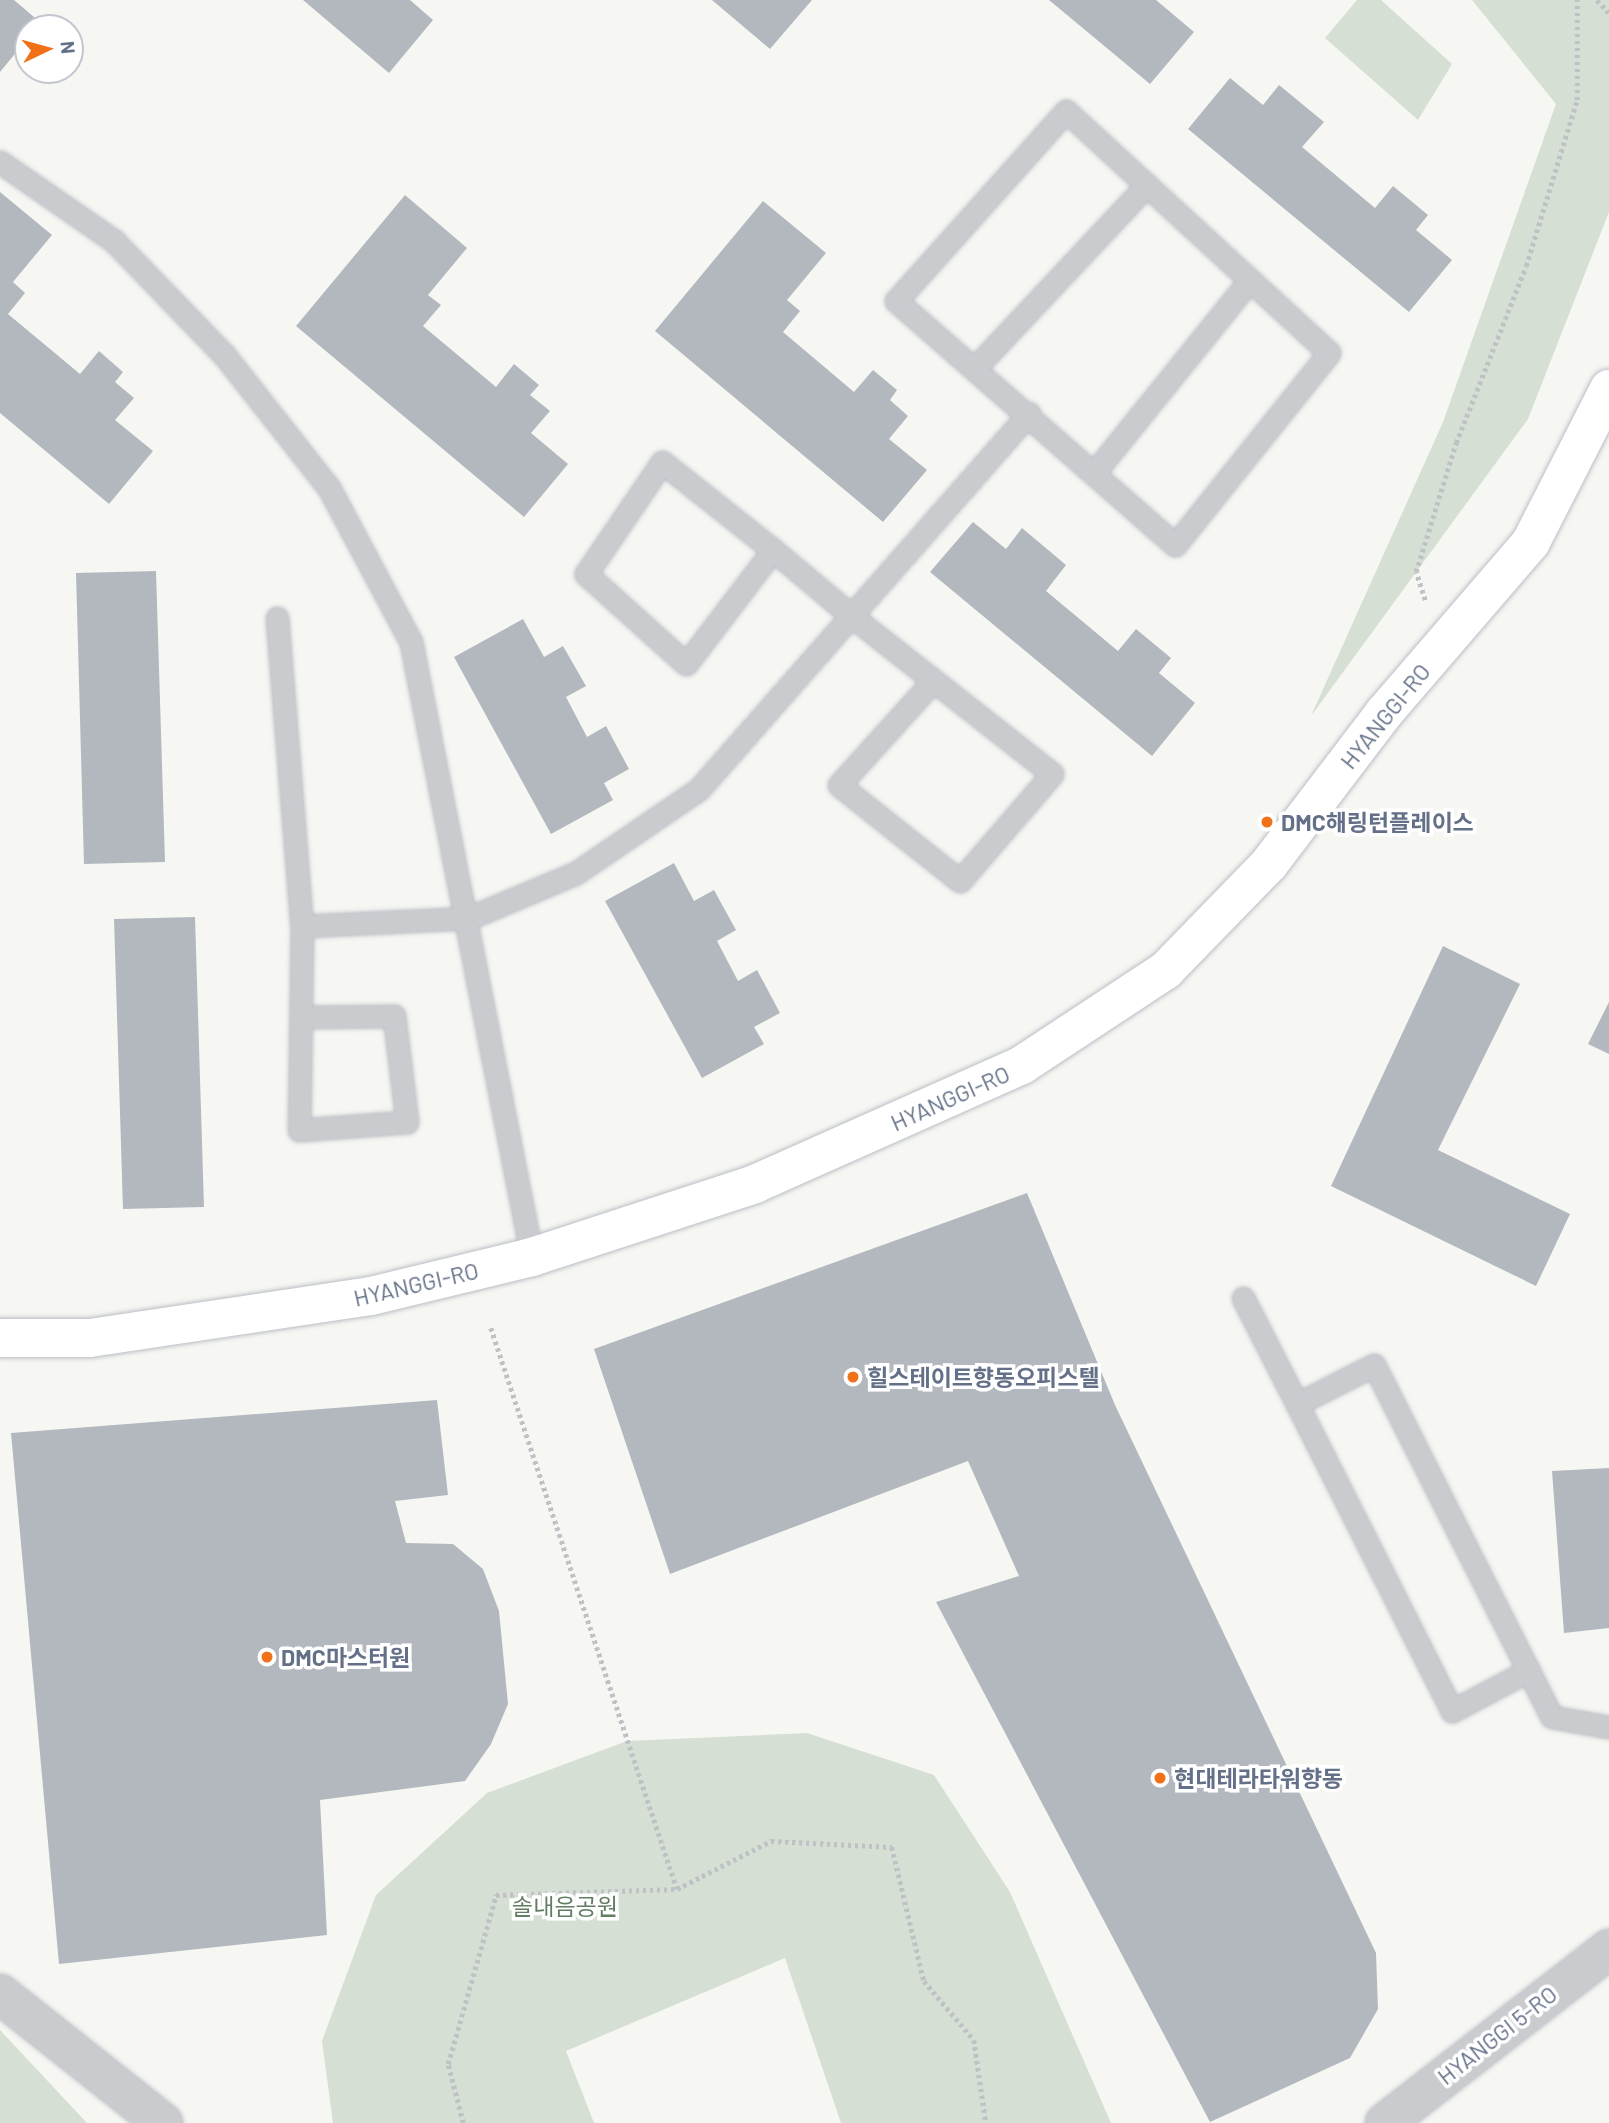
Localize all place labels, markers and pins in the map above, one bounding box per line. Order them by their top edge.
place label: DMC해링턴플레이스 [1281,808,1474,836]
marker: DMC해링턴플레이스 [1259,814,1275,830]
place label: 힐스테이트향동오피스텔 [867,1363,1100,1391]
marker: 힐스테이트향동오피스텔 [845,1369,861,1385]
place label: DMC마스터원 [281,1643,410,1671]
marker: DMC마스터원 [259,1649,275,1665]
place label: 현대테라타워향동 [1174,1764,1343,1792]
marker: 현대테라타워향동 [1152,1770,1168,1786]

